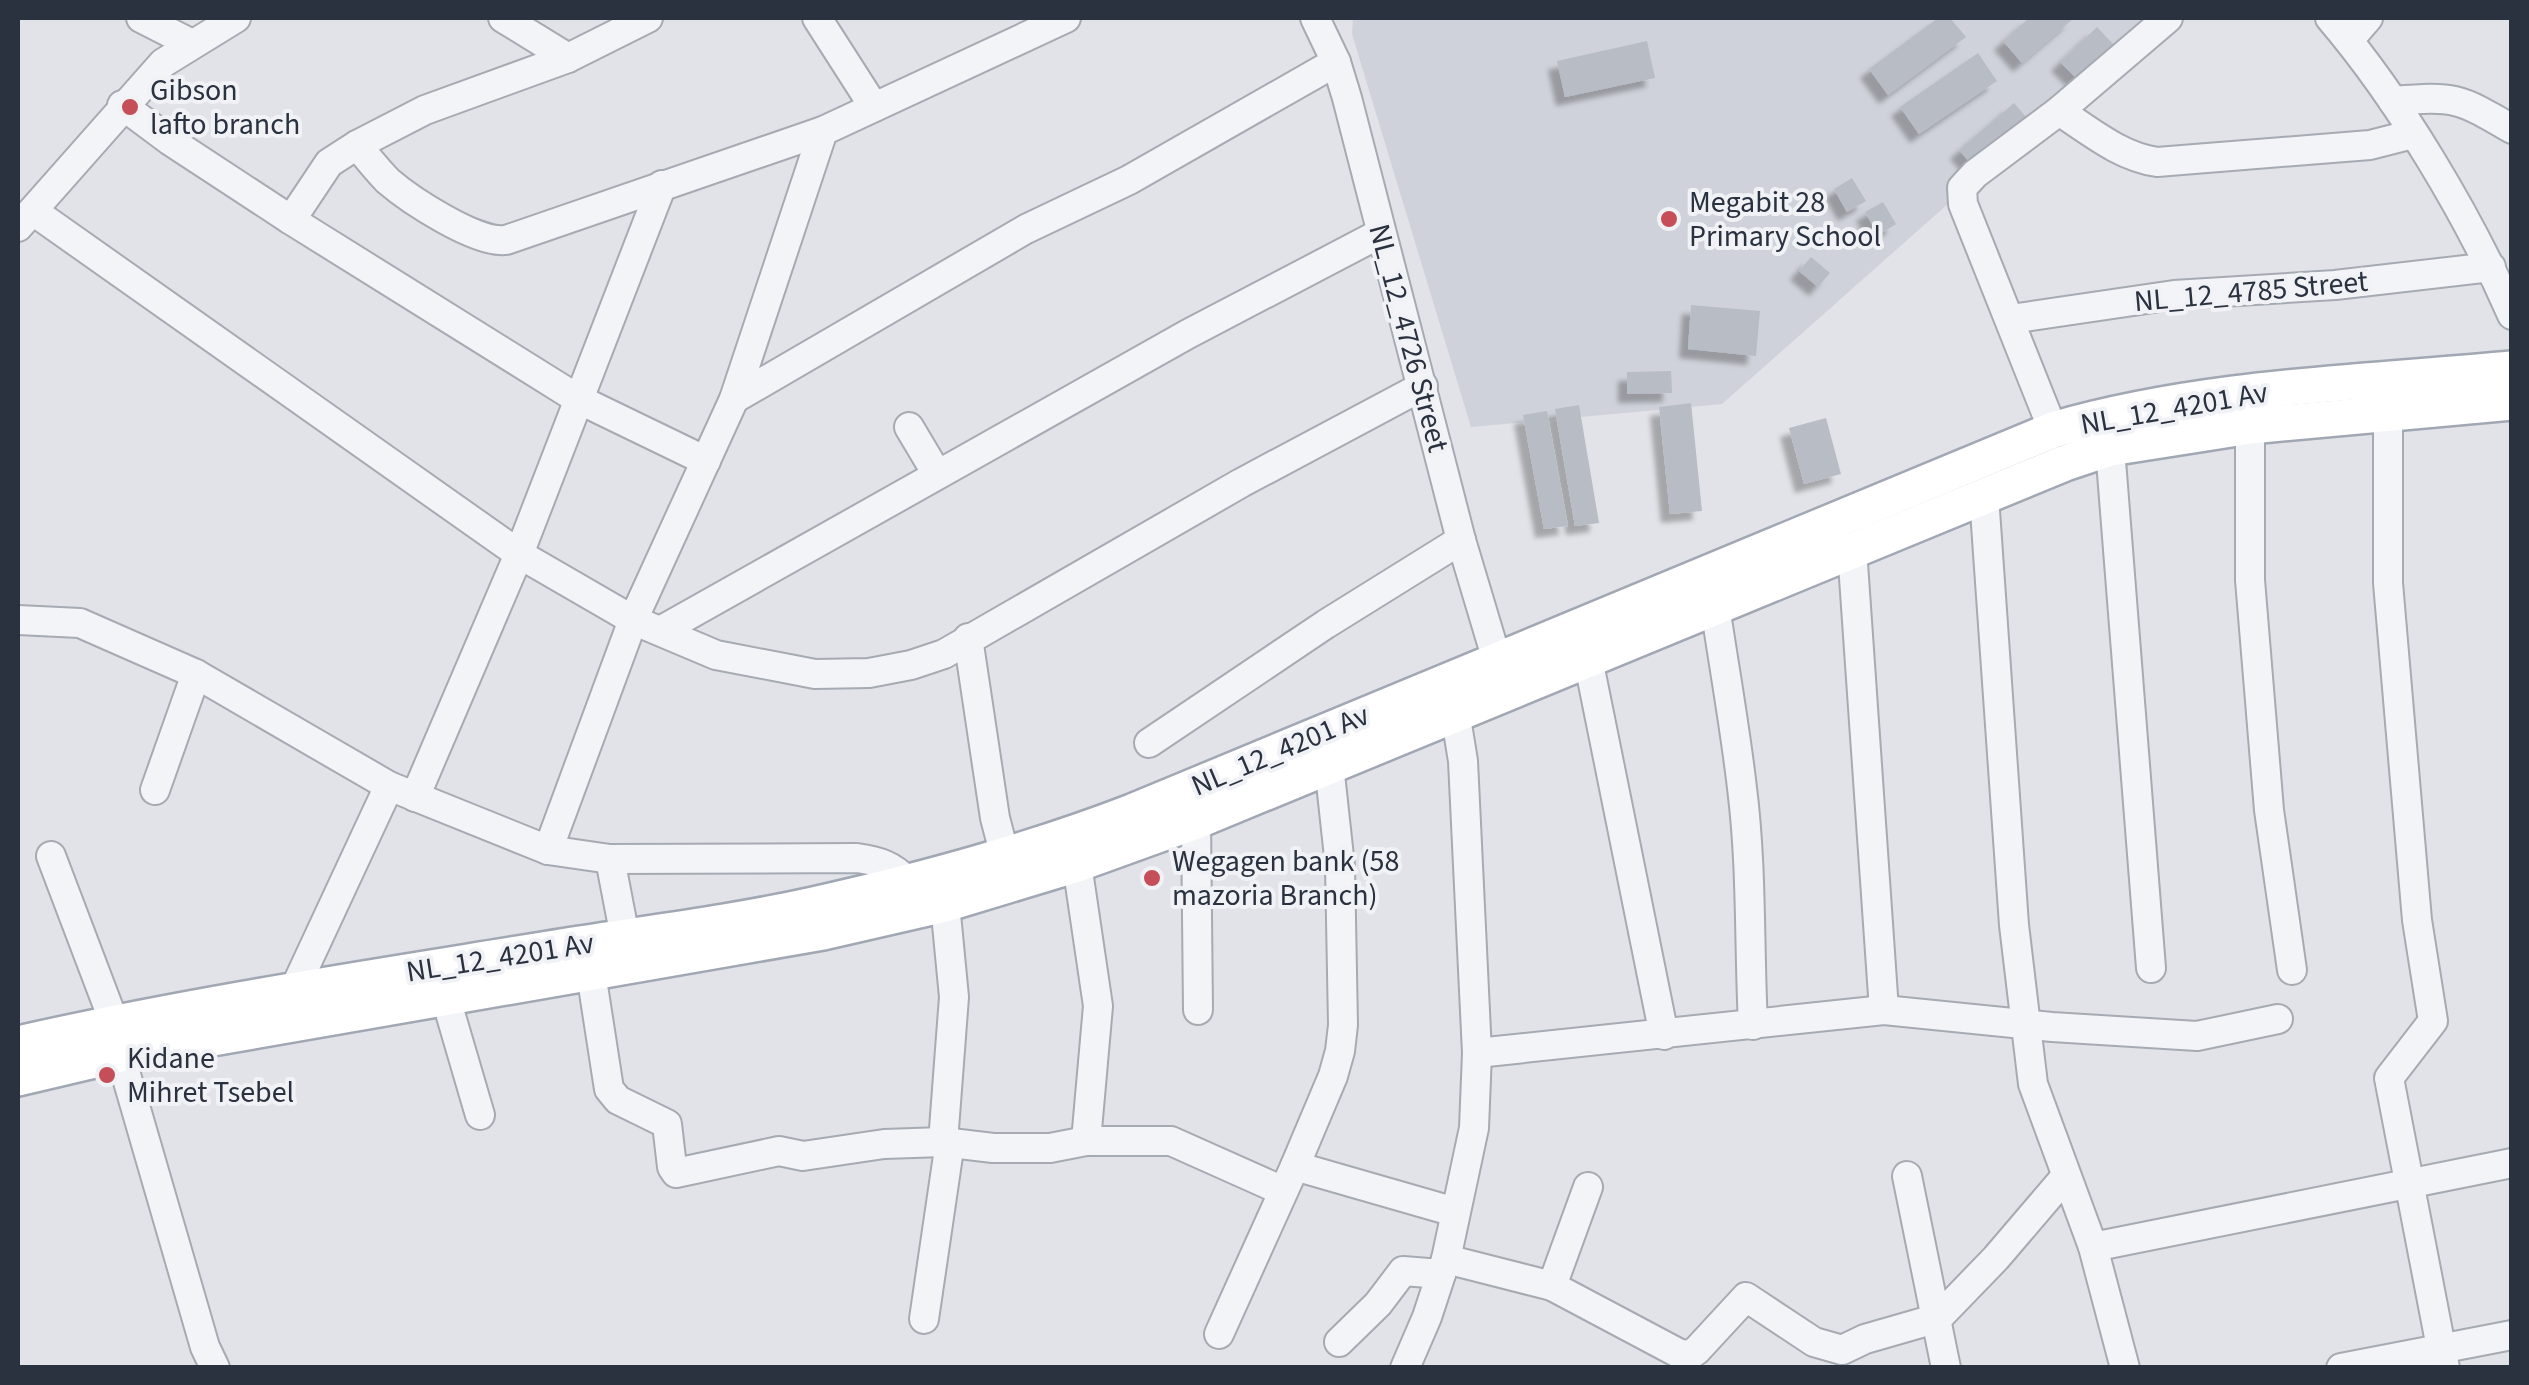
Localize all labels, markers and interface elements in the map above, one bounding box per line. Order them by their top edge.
place label: Gibson lafto branch [150,69,300,146]
marker: Gibson lafto branch [119,96,141,118]
place label: Megabit 28 Primary School [1689,181,1881,258]
marker: Megabit 28 Primary School [1658,208,1680,230]
street label: NL_12_4726 Street [1357,219,1460,457]
street label: NL_12_4785 Street [2132,260,2370,323]
street label: NL_12_4201 Av [2077,371,2271,446]
street label: NL_12_4201 Av [1185,694,1376,807]
place label: Wegagen bank (58 mazoria Branch) [1172,840,1399,917]
marker: Wegagen bank (58 mazoria Branch) [1141,867,1163,889]
street label: NL_12_4201 Av [403,921,597,994]
place label: Kidane Mihret Tsebel [127,1037,294,1114]
marker: Kidane Mihret Tsebel [96,1064,118,1086]

